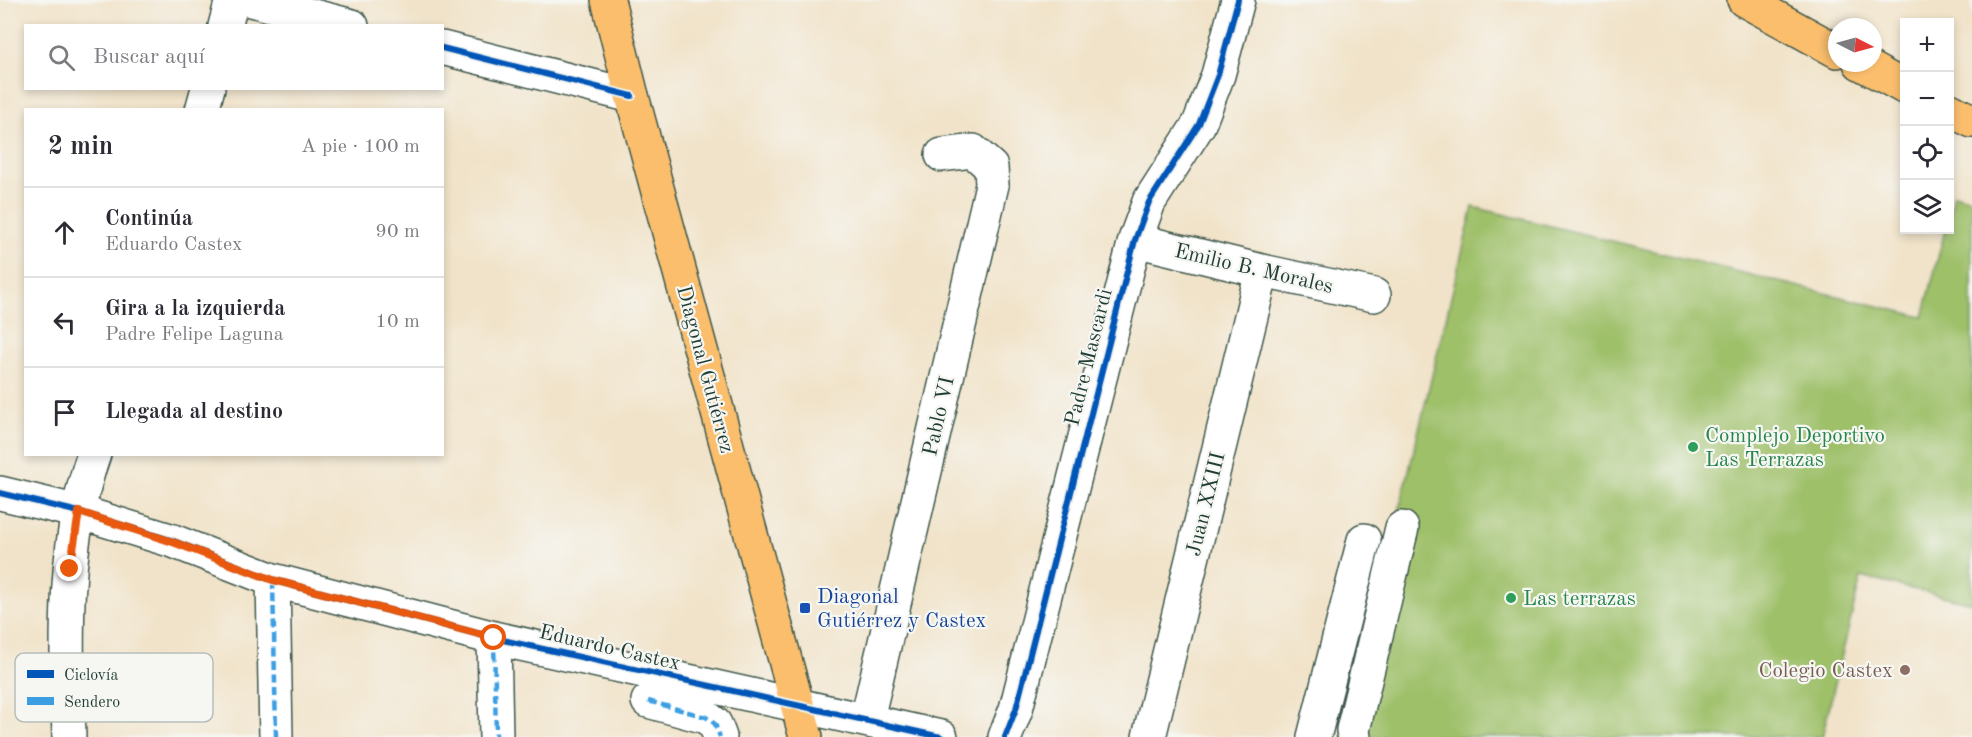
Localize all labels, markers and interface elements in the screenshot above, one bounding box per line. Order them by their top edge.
north arrow [1828,18,1882,72]
map controls [1900,18,1954,234]
button: + [1900,18,1954,72]
search box [24,24,444,90]
icon: search [45,41,78,74]
text: Buscar aquí [93,46,205,68]
button: − [1900,72,1954,126]
button: locate [1900,126,1954,180]
text: 2 min [48,134,113,160]
text: A pie · 100 m [301,137,420,157]
button: layers [1900,180,1954,234]
text: Continúa [105,208,193,230]
icon: ahead [48,216,81,249]
text: 90 m [375,222,420,242]
text: Eduardo Castex [105,235,243,255]
street label: Emilio B. Morales [1172,241,1335,298]
street label: Diagonal Gutiérrez [672,283,737,455]
street label: Padre Mascardi [1062,287,1117,428]
text: Gira a la izquierda [105,298,285,320]
icon: left [48,306,81,339]
text: 10 m [375,312,420,332]
text: Padre Felipe Laguna [105,325,284,345]
street label: Pablo VI [920,375,959,458]
icon: arrive [48,396,81,429]
text: Llegada al destino [105,401,283,423]
place label: Complejo Deportivo Las Terrazas [1705,426,1885,471]
marker: Complejo Deportivo Las Terrazas [1686,440,1700,454]
street label: Juan XXIII [1183,450,1230,559]
route end [56,555,82,581]
place label: Diagonal Gutiérrez y Castex [817,587,987,632]
place label: Las terrazas [1523,589,1636,610]
marker: Las terrazas [1504,591,1518,605]
marker: Diagonal Gutiérrez y Castex [798,601,812,615]
street label: Eduardo Castex [537,622,682,675]
route start [480,624,506,650]
legend [15,653,213,722]
place label: Colegio Castex [1758,661,1893,682]
marker: Colegio Castex [1898,663,1912,677]
text: Ciclovía [64,668,118,684]
text: Sendero [64,695,120,711]

